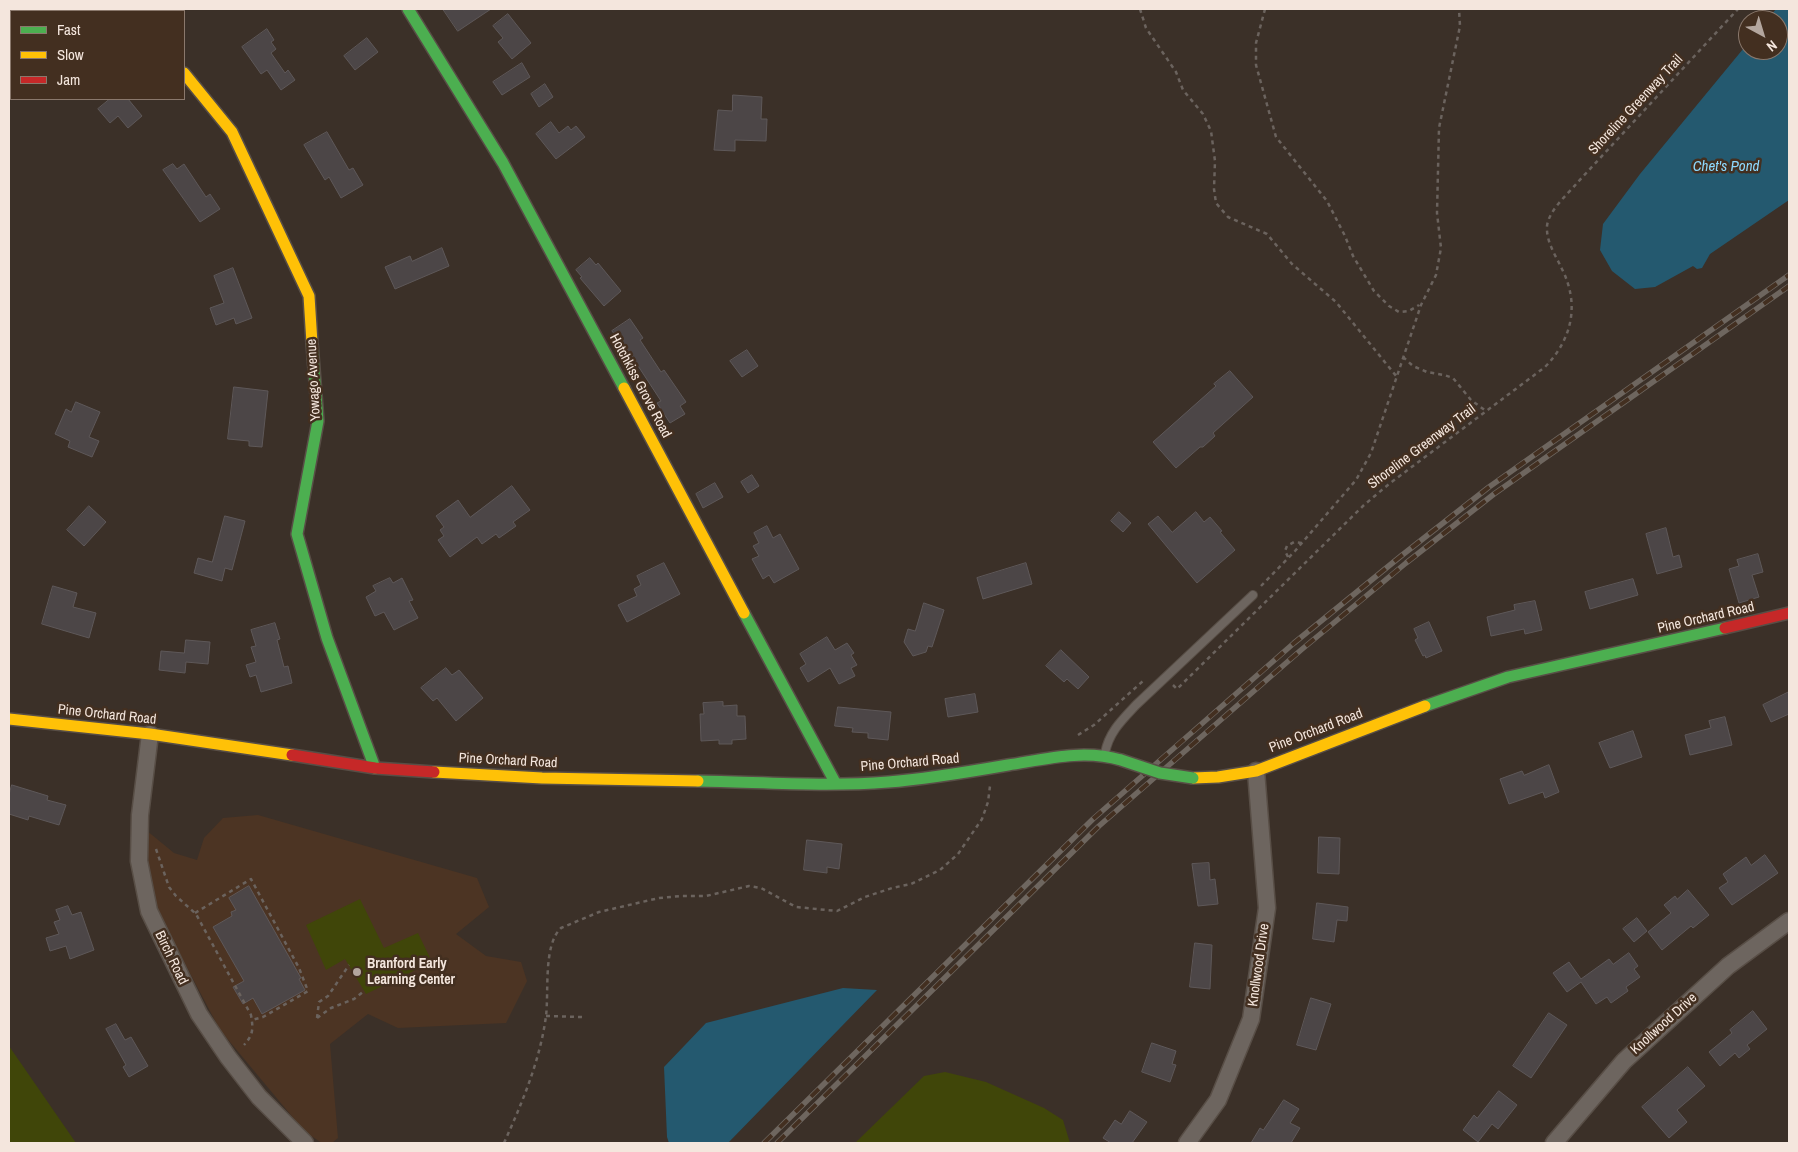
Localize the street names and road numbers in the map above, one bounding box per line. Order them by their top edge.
street label: Shoreline Greenway Trail [1585,52,1687,158]
street label: Hotchkiss Grove Road [605,331,675,441]
street label: Yowago Avenue [303,338,325,422]
street label: Shoreline Greenway Trail [1365,401,1479,493]
street label: Pine Orchard Road [1656,599,1756,637]
street label: Pine Orchard Road [57,701,157,729]
street label: Pine Orchard Road [1267,705,1365,757]
street label: Pine Orchard Road [458,750,558,772]
street label: Pine Orchard Road [860,750,960,776]
street label: Knollwood Drive [1245,922,1273,1008]
street label: Birch Road [151,929,191,987]
street label: Knollwood Drive [1627,990,1701,1058]

